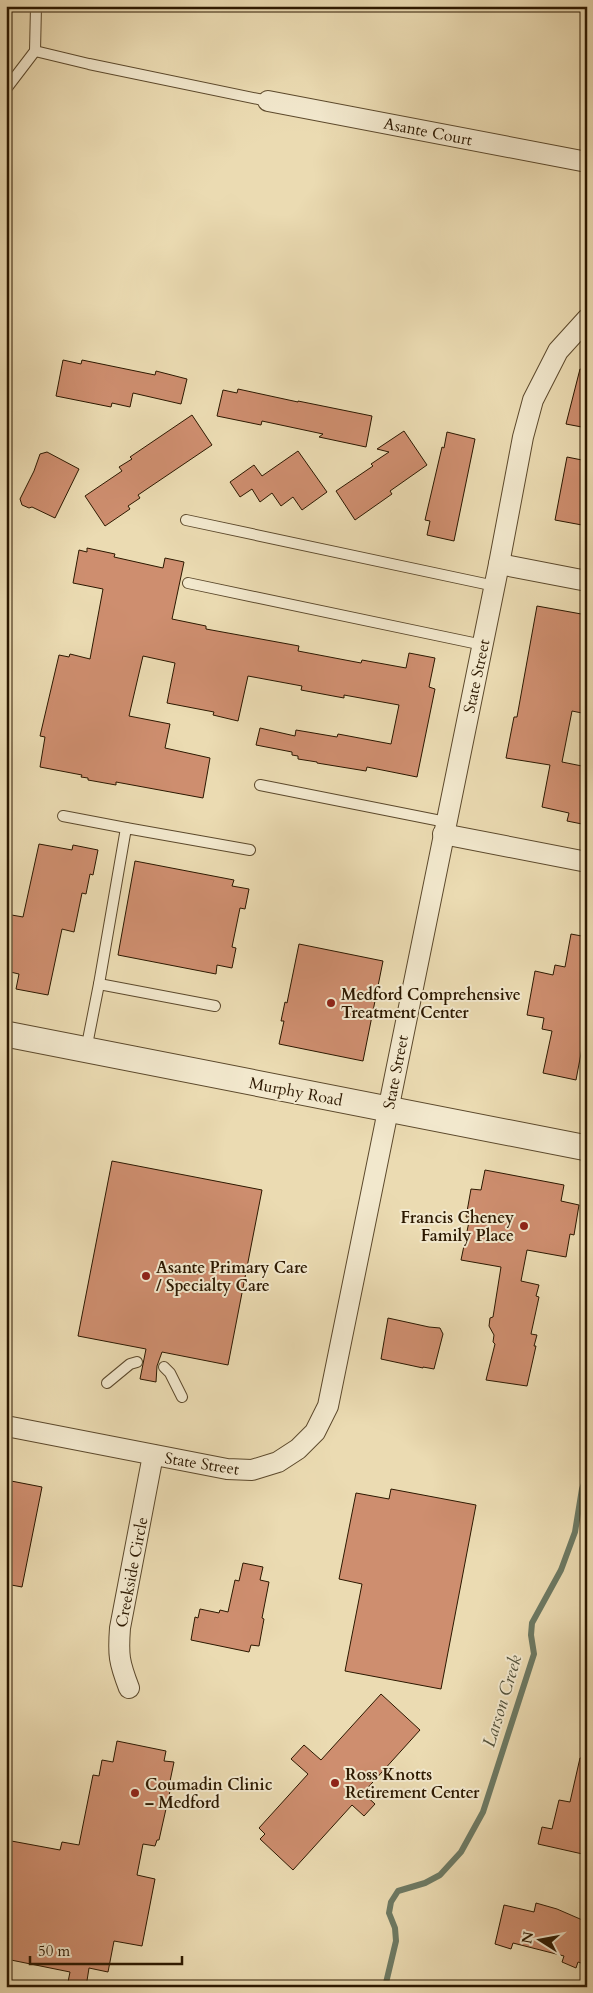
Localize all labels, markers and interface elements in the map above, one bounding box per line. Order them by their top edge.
street label: Asante Court [382,113,474,151]
street label: State Street [458,637,496,715]
place label: Medford Comprehensive Treatment Center [341,984,521,1024]
marker: Medford Comprehensive Treatment Center [325,997,337,1009]
street label: State Street [378,1033,414,1111]
street label: Murphy Road [247,1072,345,1112]
place label: Francis Cheney Family Place [401,1207,514,1247]
marker: Francis Cheney Family Place [518,1220,530,1232]
place label: Asante Primary Care / Specialty Care [156,1257,308,1297]
marker: Asante Primary Care / Specialty Care [140,1270,152,1282]
street label: State Street [163,1447,241,1481]
street label: Creekside Circle [110,1515,153,1629]
water label: Larson Creek [477,1652,528,1750]
place label: Ross Knotts Retirement Center [345,1764,480,1804]
place label: Coumadin Clinic – Medford [145,1774,273,1814]
marker: Ross Knotts Retirement Center [329,1777,341,1789]
marker: Coumadin Clinic – Medford [129,1787,141,1799]
north arrow [516,1916,566,1966]
text: N [517,1930,538,1945]
scale bar [30,1933,182,1965]
text: 50 m [38,1941,70,1961]

